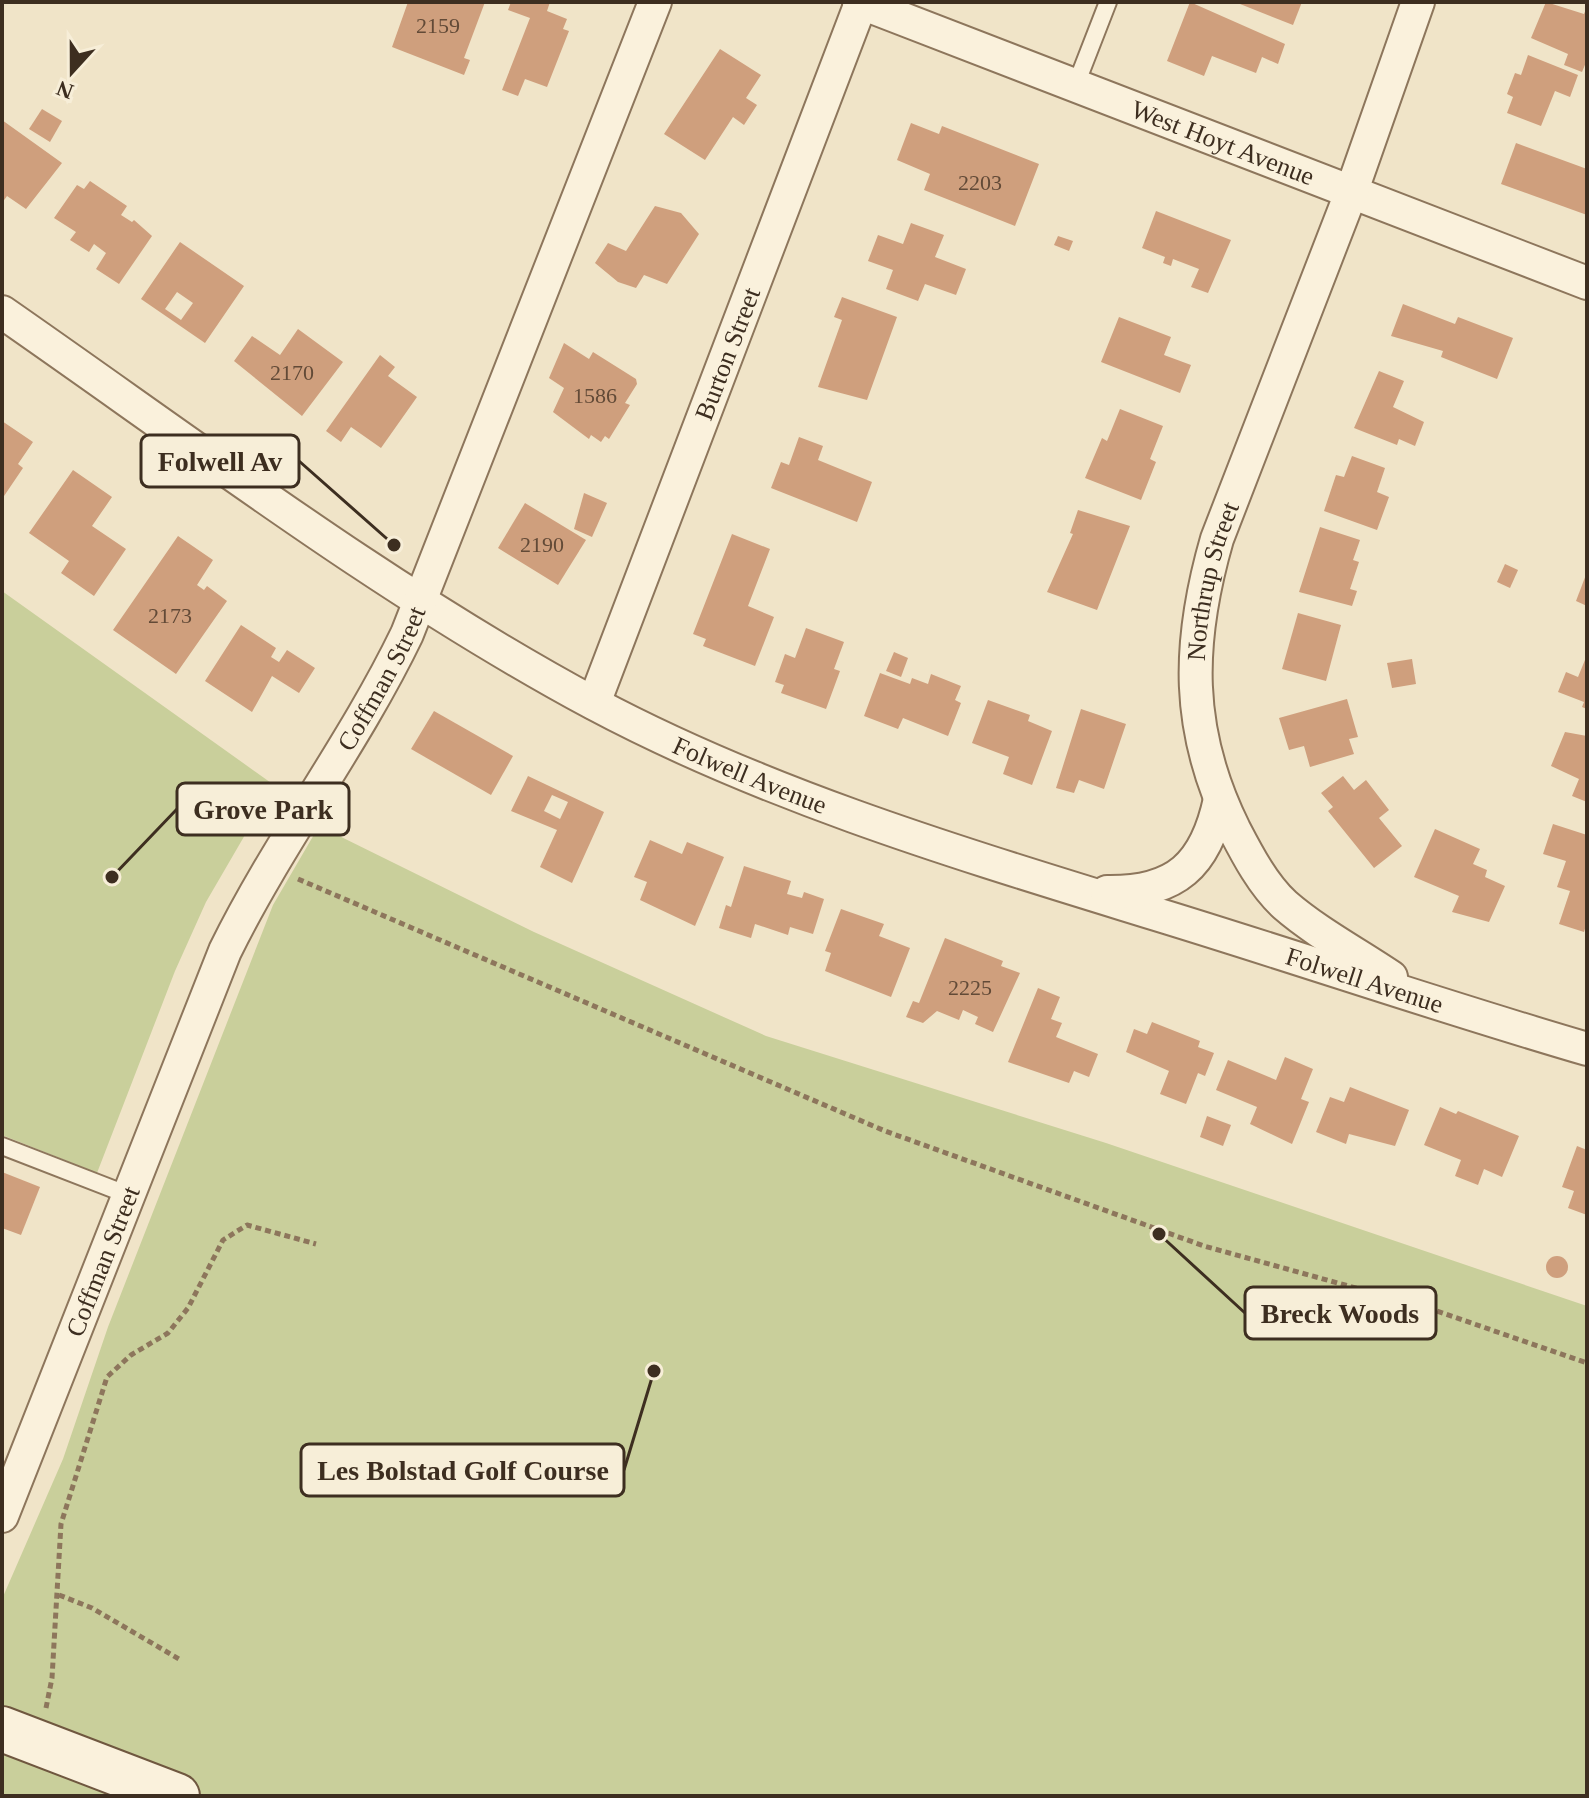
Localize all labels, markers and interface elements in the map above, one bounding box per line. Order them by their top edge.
house number: 2159 [416,13,460,38]
north arrow [32,32,112,112]
text: N [53,76,77,105]
street label: West Hoyt Avenue [1127,94,1318,191]
house number: 2203 [958,170,1002,195]
street label: Burton Street [689,283,766,424]
house number: 2170 [270,360,314,385]
house number: 1586 [573,383,617,408]
callout: Folwell Av [141,435,299,487]
text: Folwell Av [158,446,282,477]
street label: Northrup Street [1182,497,1245,661]
house number: 2190 [520,532,564,557]
street label: Coffman Street [332,602,432,756]
house number: 2173 [148,603,192,628]
street label: Folwell Avenue [668,731,831,820]
callout: Grove Park [177,783,349,835]
text: Grove Park [193,794,334,825]
street label: Folwell Avenue [1282,942,1447,1019]
house number: 2225 [948,975,992,1000]
street label: Coffman Street [60,1181,146,1341]
callout: Breck Woods [1245,1287,1436,1339]
text: Breck Woods [1261,1298,1419,1329]
callout: Les Bolstad Golf Course [301,1444,624,1496]
text: Les Bolstad Golf Course [317,1455,609,1486]

